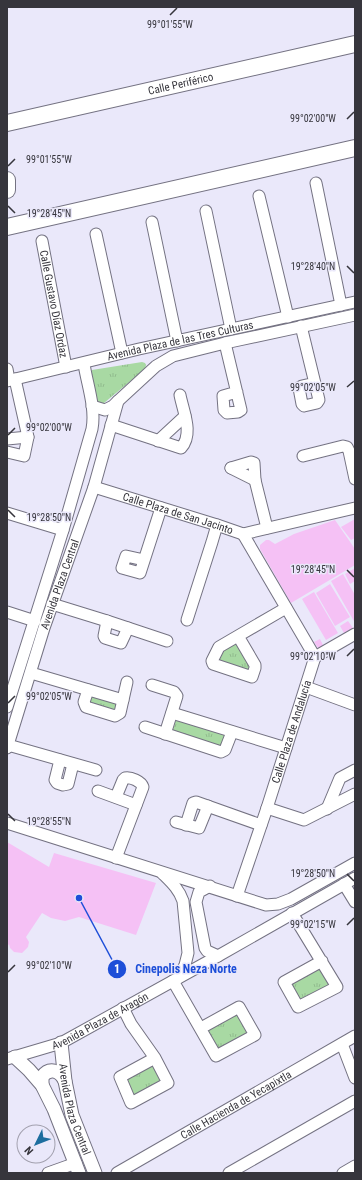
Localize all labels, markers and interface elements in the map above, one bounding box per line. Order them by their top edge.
text: 99°01'55"W [147,19,193,30]
street label: Calle Periférico [147,70,215,98]
text: 99°02'00"W [290,113,336,124]
text: 99°01'55"W [26,154,72,165]
text: 19°28'45"N [27,208,71,219]
street label: Calle Gustavo Díaz Ordaz [37,249,70,359]
text: 19°28'40"N [291,261,335,272]
street label: Avenida Plaza de las Tres Culturas [106,318,255,363]
text: 99°02'05"W [290,382,336,393]
text: 99°02'00"W [26,422,72,433]
street label: Calle Plaza de San Jacinto [121,490,235,537]
text: 19°28'50"N [27,512,71,523]
street label: Avenida Plaza Central [38,538,82,631]
text: 19°28'45"N [291,564,335,575]
text: 99°02'10"W [290,651,336,662]
street label: Calle Plaza de Andalucía [269,679,314,785]
text: 99°02'05"W [26,691,72,702]
text: 19°28'55"N [27,816,71,827]
text: 19°28'50"N [291,868,335,879]
text: 99°02'15"W [290,919,336,930]
callout: Cinepolis Neza Norte [107,957,245,981]
text: 99°02'10"W [26,960,72,971]
text: 1 [114,962,120,976]
text: Cinepolis Neza Norte [135,962,237,976]
street label: Avenida Plaza de Aragón [50,990,151,1052]
street label: Avenida Plaza Central [56,1063,93,1157]
street label: Calle Hacienda de Yecapixtla [178,1068,294,1142]
north arrow [16,1124,56,1164]
text: N [22,1143,36,1157]

